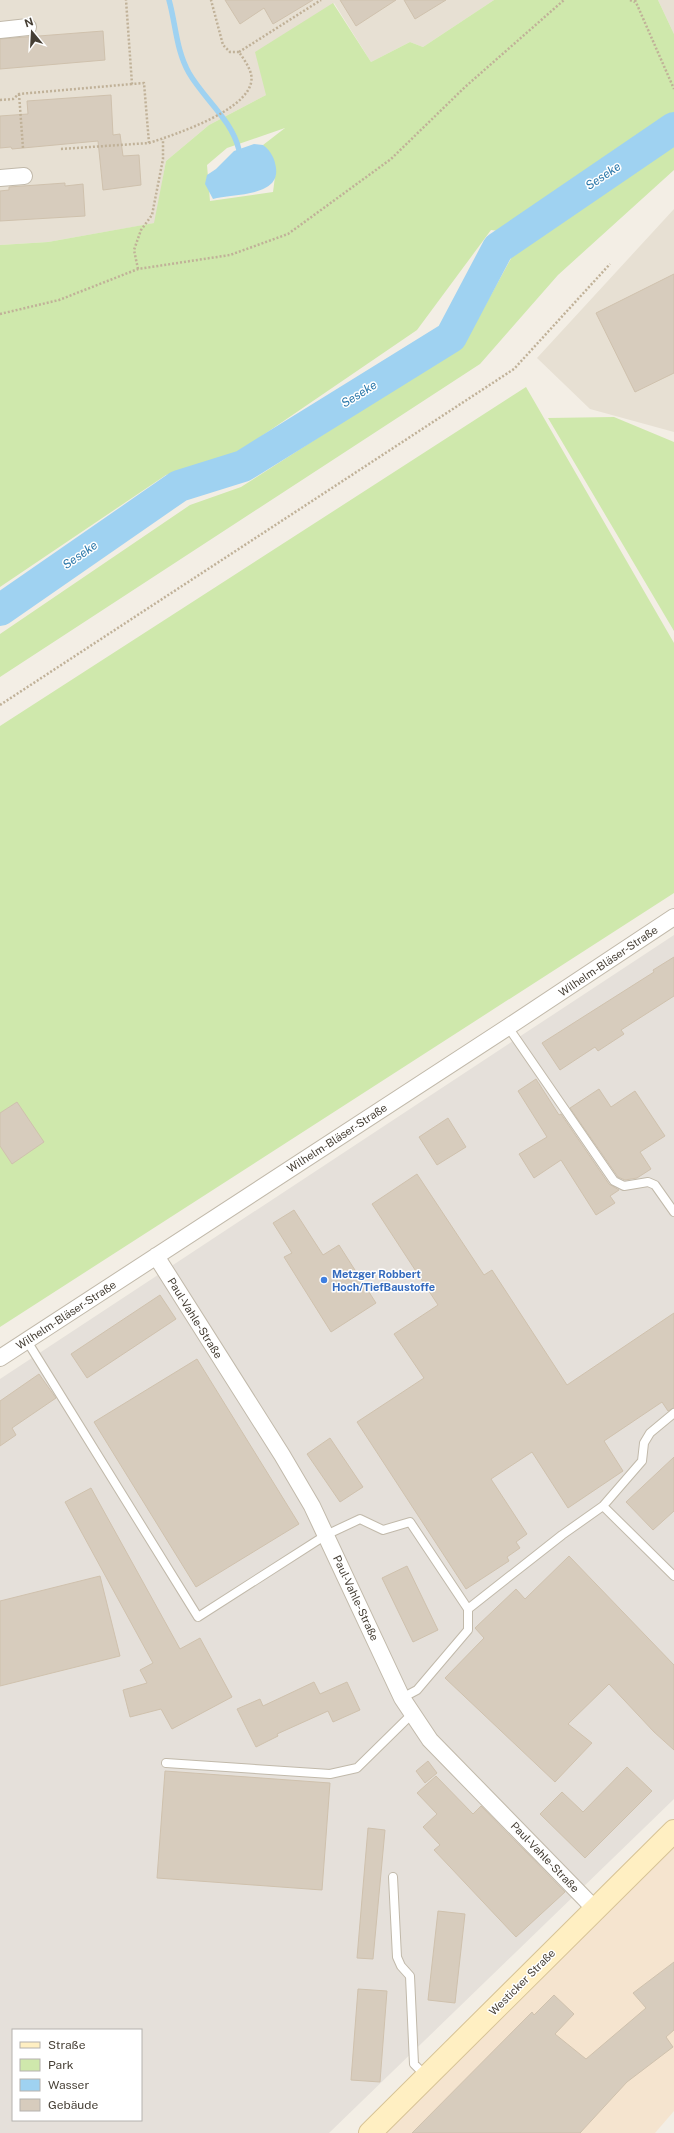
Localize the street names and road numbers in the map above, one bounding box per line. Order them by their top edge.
street label: Wilhelm-Bläser-Straße [556,923,660,999]
street label: Wilhelm-Bläser-Straße [285,1101,389,1175]
street label: Paul-Vahle-Straße [165,1275,225,1361]
street label: Wilhelm-Bläser-Straße [14,1278,118,1352]
street label: Paul-Vahle-Straße [331,1553,381,1643]
street label: Paul-Vahle-Straße [508,1819,582,1895]
street label: Westicker Straße [487,1947,557,2017]

